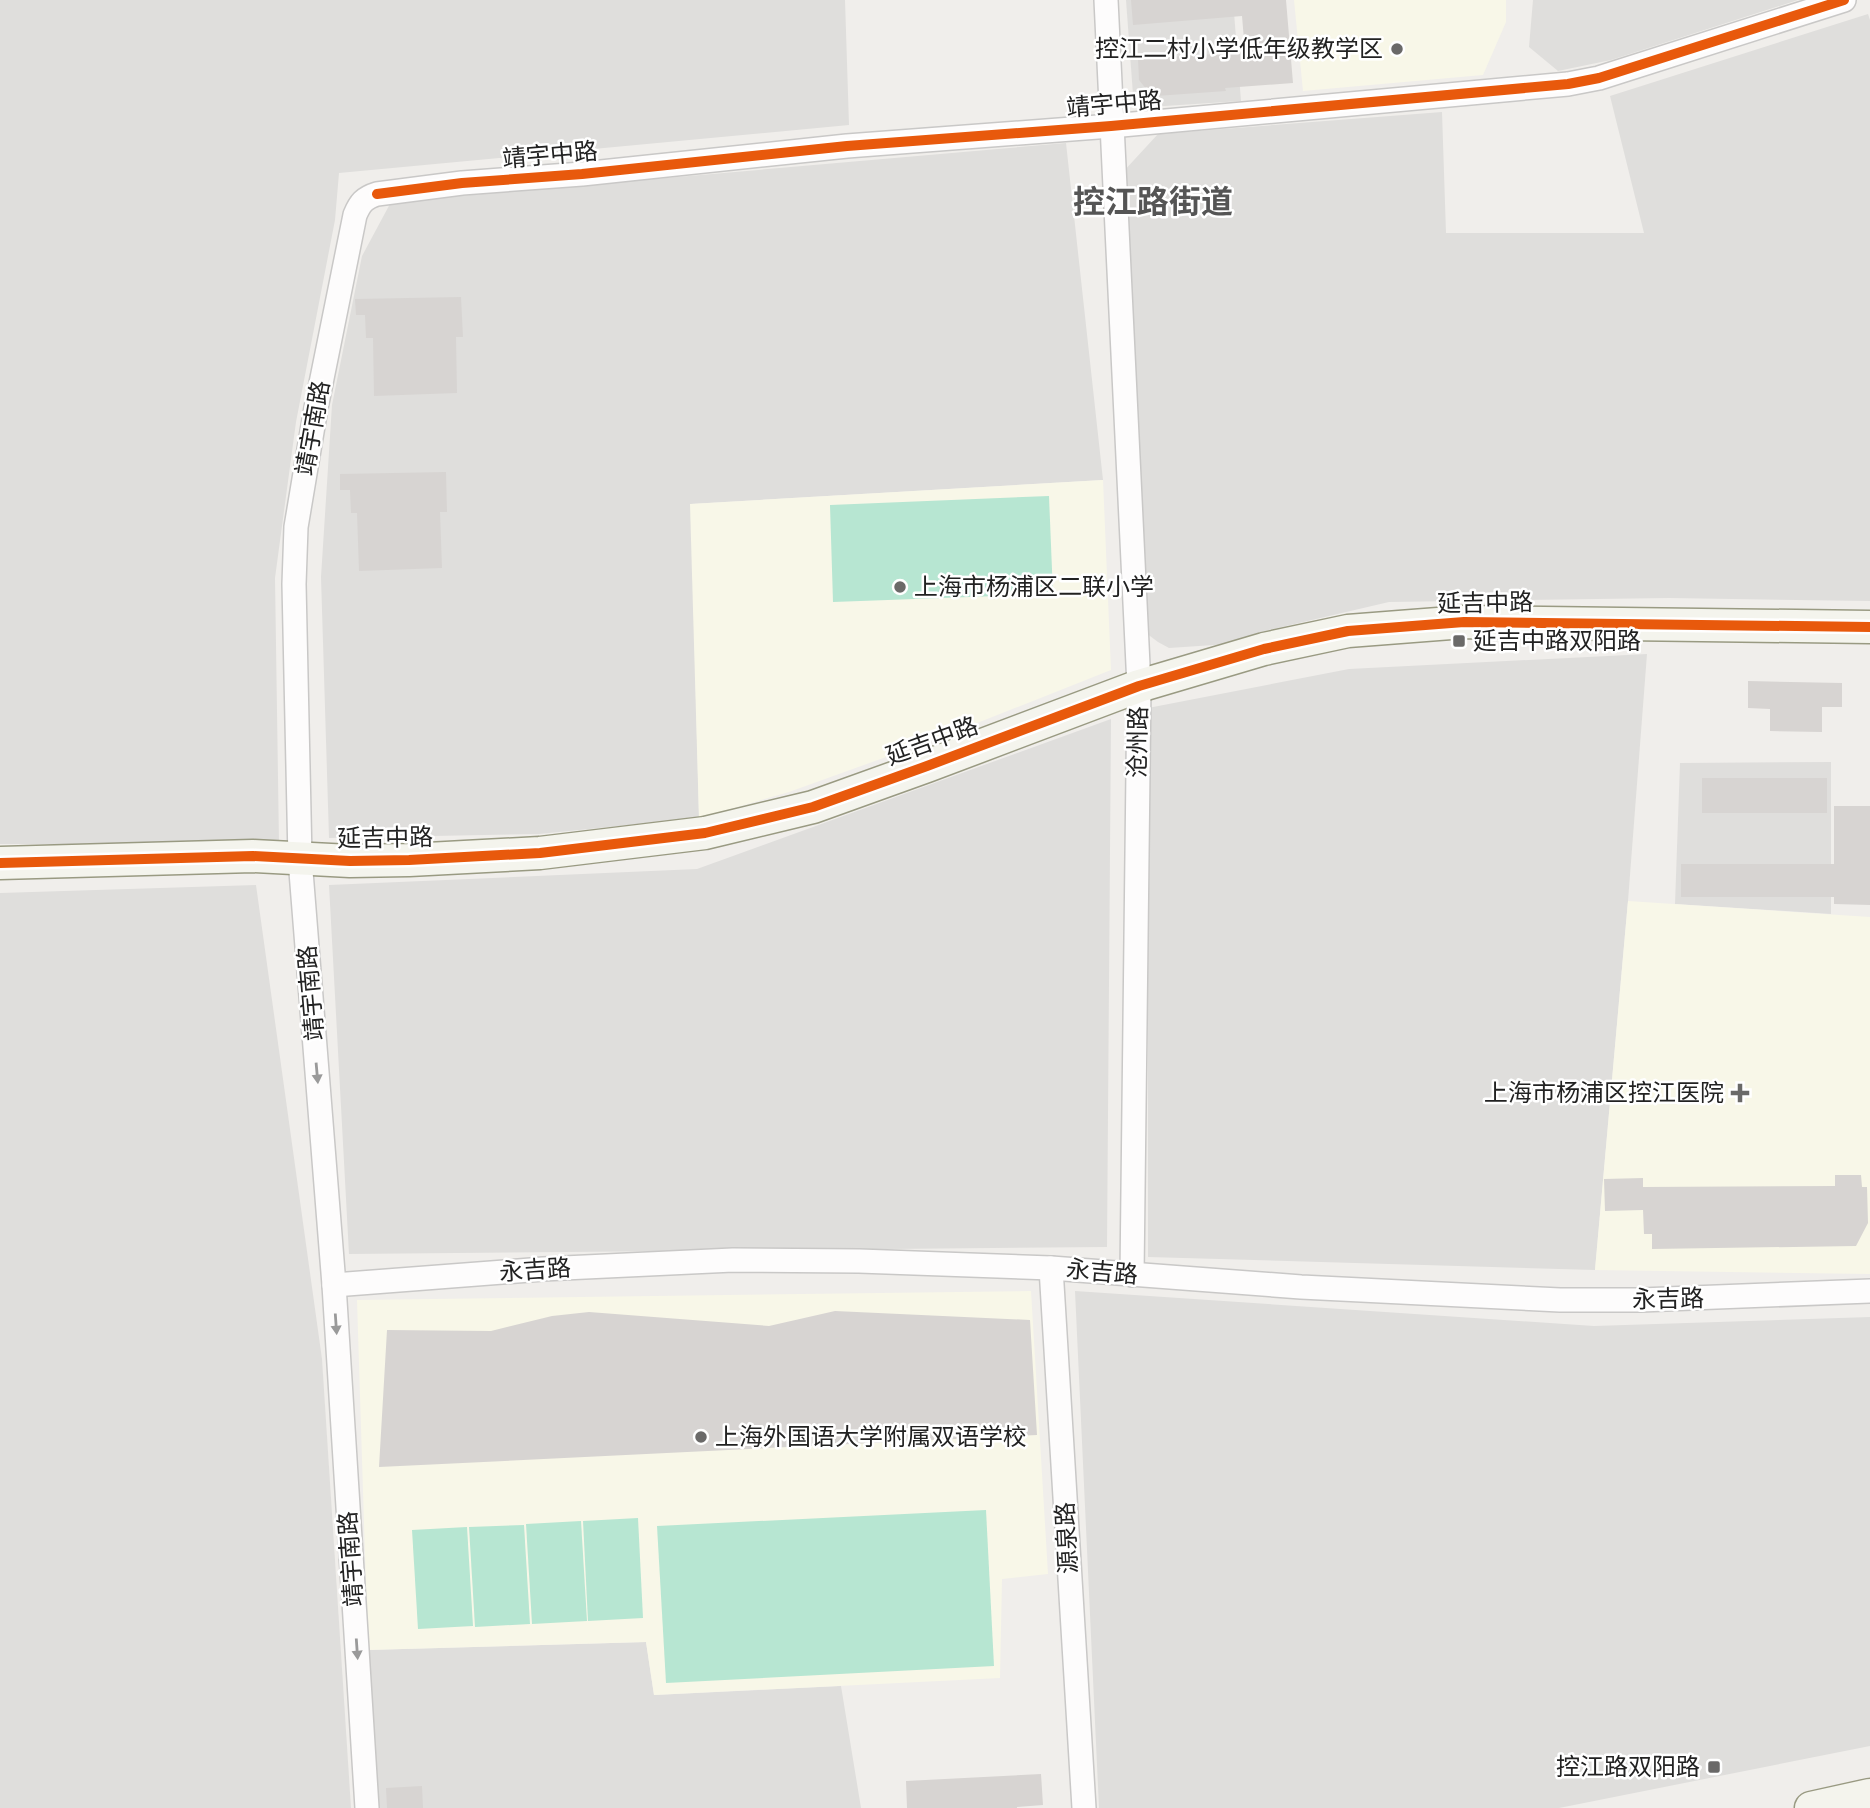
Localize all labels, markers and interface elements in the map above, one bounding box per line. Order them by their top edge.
place label: 控江二村小学低年级教学区 [1095,35,1383,63]
marker: 控江二村小学低年级教学区 [1389,41,1405,57]
street label: 靖宇中路 [1065,86,1163,122]
street label: 靖宇中路 [501,137,599,173]
district label: 控江路街道 [1073,183,1233,221]
street label: 靖宇南路 [291,378,335,478]
place label: 上海市杨浦区二联小学 [914,573,1154,601]
marker: 上海市杨浦区二联小学 [892,579,908,595]
street label: 延吉中路 [1437,588,1533,618]
place label: 延吉中路双阳路 [1473,627,1641,655]
marker: 延吉中路双阳路 [1451,633,1467,649]
street label: 沧州路 [1123,706,1153,778]
street label: 延吉中路 [882,711,982,771]
street label: 延吉中路 [337,823,433,853]
street label: 靖宇南路 [293,944,329,1042]
one-way arrow [312,1062,323,1084]
place label: 上海市杨浦区控江医院 [1484,1079,1724,1107]
marker: 上海市杨浦区控江医院 [1730,1083,1750,1103]
street label: 永吉路 [498,1254,572,1286]
street label: 永吉路 [1065,1255,1139,1289]
street label: 永吉路 [1632,1284,1704,1314]
one-way arrow [331,1314,342,1336]
place label: 上海外国语大学附属双语学校 [715,1423,1027,1451]
marker: 上海外国语大学附属双语学校 [693,1429,709,1445]
street label: 源泉路 [1051,1501,1083,1575]
street label: 靖宇南路 [334,1510,368,1608]
one-way arrow [352,1638,363,1660]
place label: 控江路双阳路 [1556,1753,1700,1781]
marker: 控江路双阳路 [1706,1759,1722,1775]

